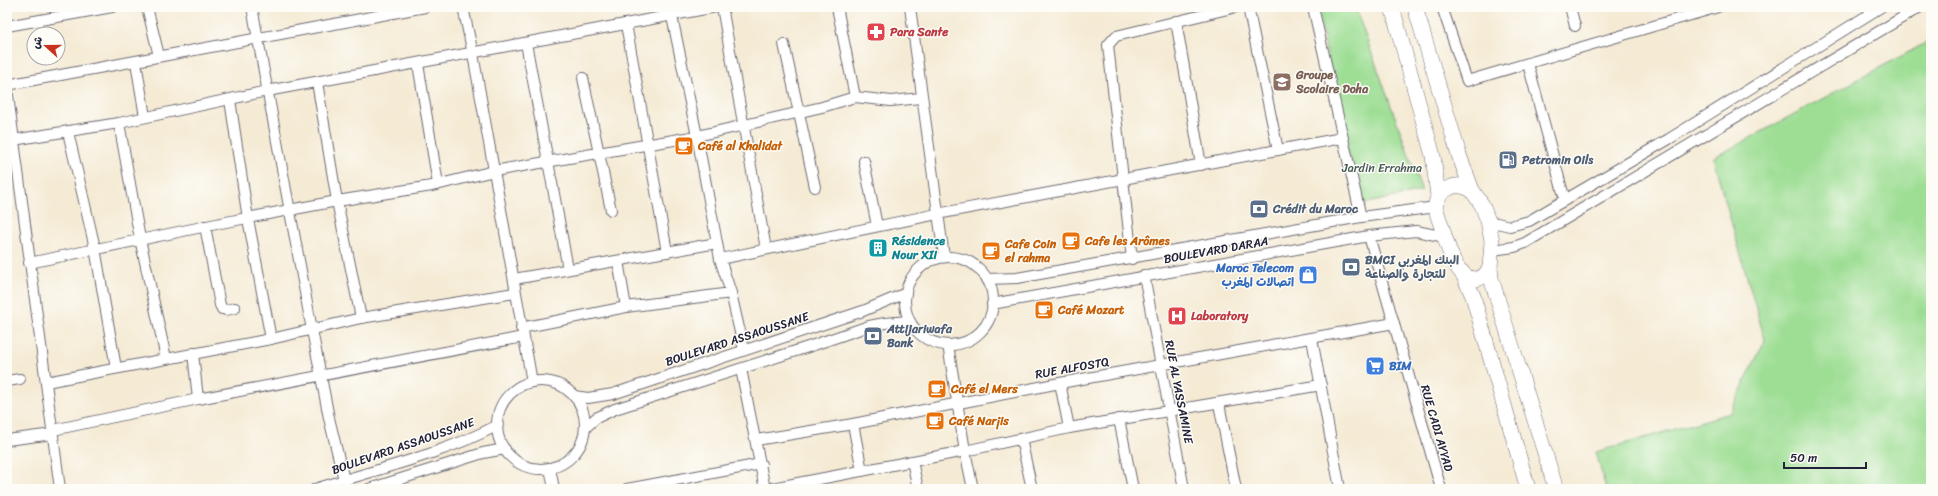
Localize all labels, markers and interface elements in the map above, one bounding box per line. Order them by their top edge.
pharmacy icon: Para Sante [865,21,887,43]
place label: Para Sante [890,21,949,43]
north arrow [26,26,66,66]
text: ش [26,34,48,52]
place label: Groupe Scolaire Doha [1295,64,1369,100]
school or university icon: Groupe Scolaire Doha [1271,71,1293,93]
cafe icon: Café al Khalidat [673,135,695,157]
place label: Café al Khalidat [697,135,783,157]
fuel station icon: Petromin Oils [1497,149,1519,171]
place label: Petromin Oils [1522,149,1594,171]
park label: Jardin Errahma [1341,157,1422,179]
bank icon: Crédit du Maroc [1248,198,1270,220]
place label: Crédit du Maroc [1272,198,1359,220]
place label: Résidence Nour XII [891,230,945,266]
cafe icon: Cafe les Arômes [1060,230,1082,252]
place label: Cafe les Arômes [1084,230,1171,252]
street label: BOULEVARD DARAA [1162,230,1270,270]
place label: Cafe Coin el rahma [1004,233,1057,269]
building icon: Résidence Nour XII [867,237,889,259]
cafe icon: Cafe Coin el rahma [980,240,1002,262]
place label: BMCI البنك المغربي للتجارة والصناعة [1365,249,1459,285]
bank icon: BMCI البنك المغربي للتجارة والصناعة [1340,256,1362,278]
place label: Maroc Telecom اتصالات المغرب [1215,257,1294,293]
shop icon: Maroc Telecom اتصالات المغرب [1297,264,1319,286]
cafe icon: Café Mozart [1033,299,1055,321]
place label: Café Mozart [1057,299,1125,321]
street label: BOULEVARD ASSAOUSSANE [662,305,813,373]
hospital icon: Laboratory [1166,305,1188,327]
place label: Laboratory [1191,305,1249,327]
place label: Attijariwafa Bank [886,318,953,354]
bank icon: Attijariwafa Bank [862,325,884,347]
street label: RUE AL YASSAMINE [1158,338,1200,447]
street label: RUE ALFOSTQ [1033,351,1111,385]
supermarket icon: BIM [1364,355,1386,377]
place label: BIM [1389,355,1412,377]
cafe icon: Café el Mers [926,378,948,400]
place label: Café el Mers [950,378,1018,400]
street label: RUE CADI AYYAD [1414,382,1460,474]
cafe icon: Café Narjis [924,410,946,432]
place label: Café Narjis [948,410,1009,432]
street label: BOULEVARD ASSAOUSSANE [329,411,479,481]
scale bar [1784,444,1866,470]
text: 50 m [1790,447,1817,469]

